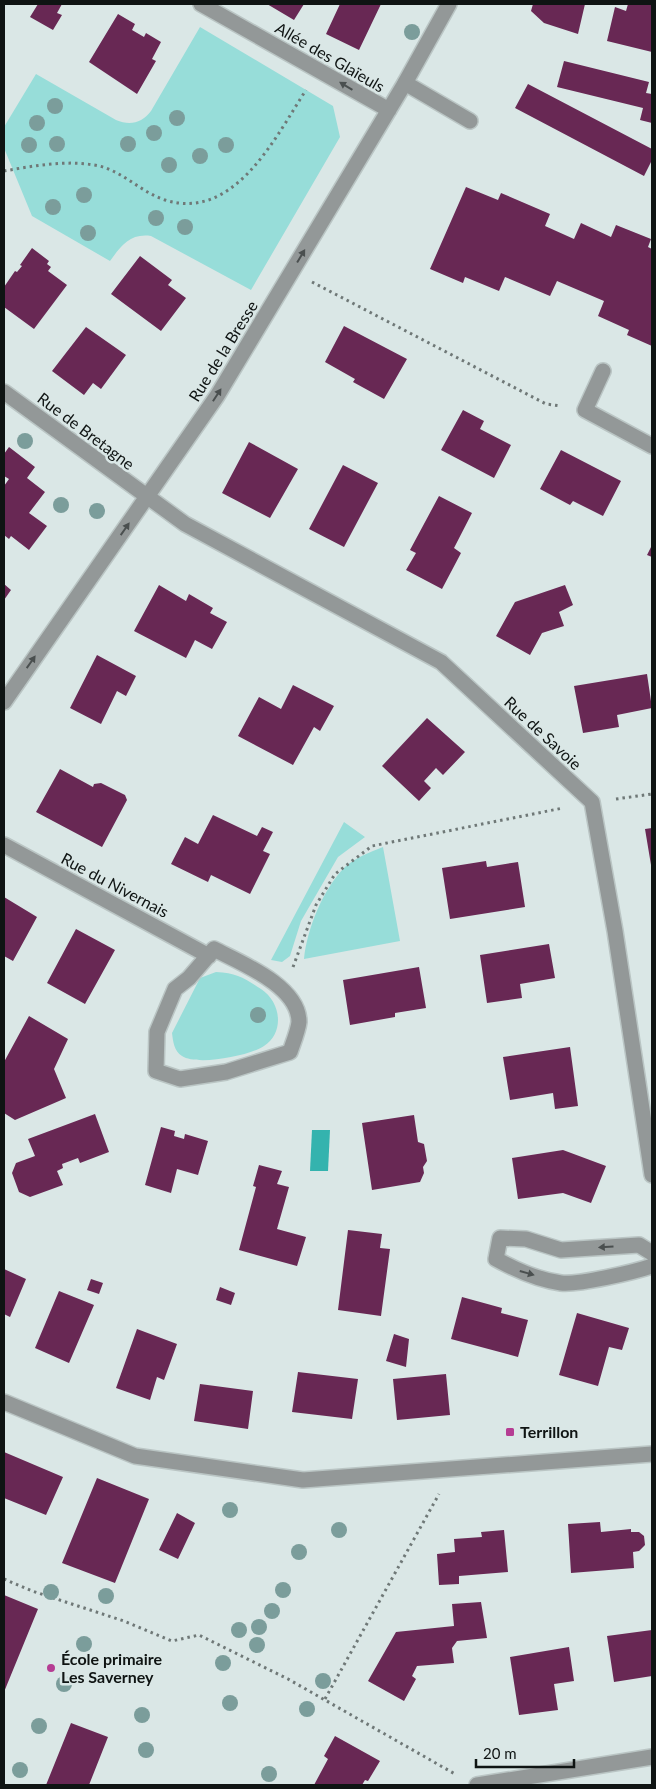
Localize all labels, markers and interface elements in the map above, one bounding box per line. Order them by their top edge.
street label: Allée des Glaïeuls [272,18,388,96]
one-way arrow [340,82,353,91]
one-way arrow [296,249,305,262]
street label: Rue de la Bresse [184,297,261,404]
street label: Rue de Bretagne [34,388,138,473]
one-way arrow [212,389,222,402]
one-way arrow [120,522,130,536]
one-way arrow [26,655,36,668]
street label: Rue de Savoie [501,692,586,773]
street label: Rue du Nivernais [58,848,172,921]
one-way arrow [598,1243,614,1251]
one-way arrow [519,1270,534,1278]
place label: Terrillon [520,1422,578,1441]
marker: Terrillon [504,1426,516,1438]
place label: École primaire Les Saverney [61,1649,162,1686]
marker: École primaire Les Saverney [45,1662,57,1674]
scale bar [476,1736,574,1768]
text: 20 m [483,1744,517,1762]

